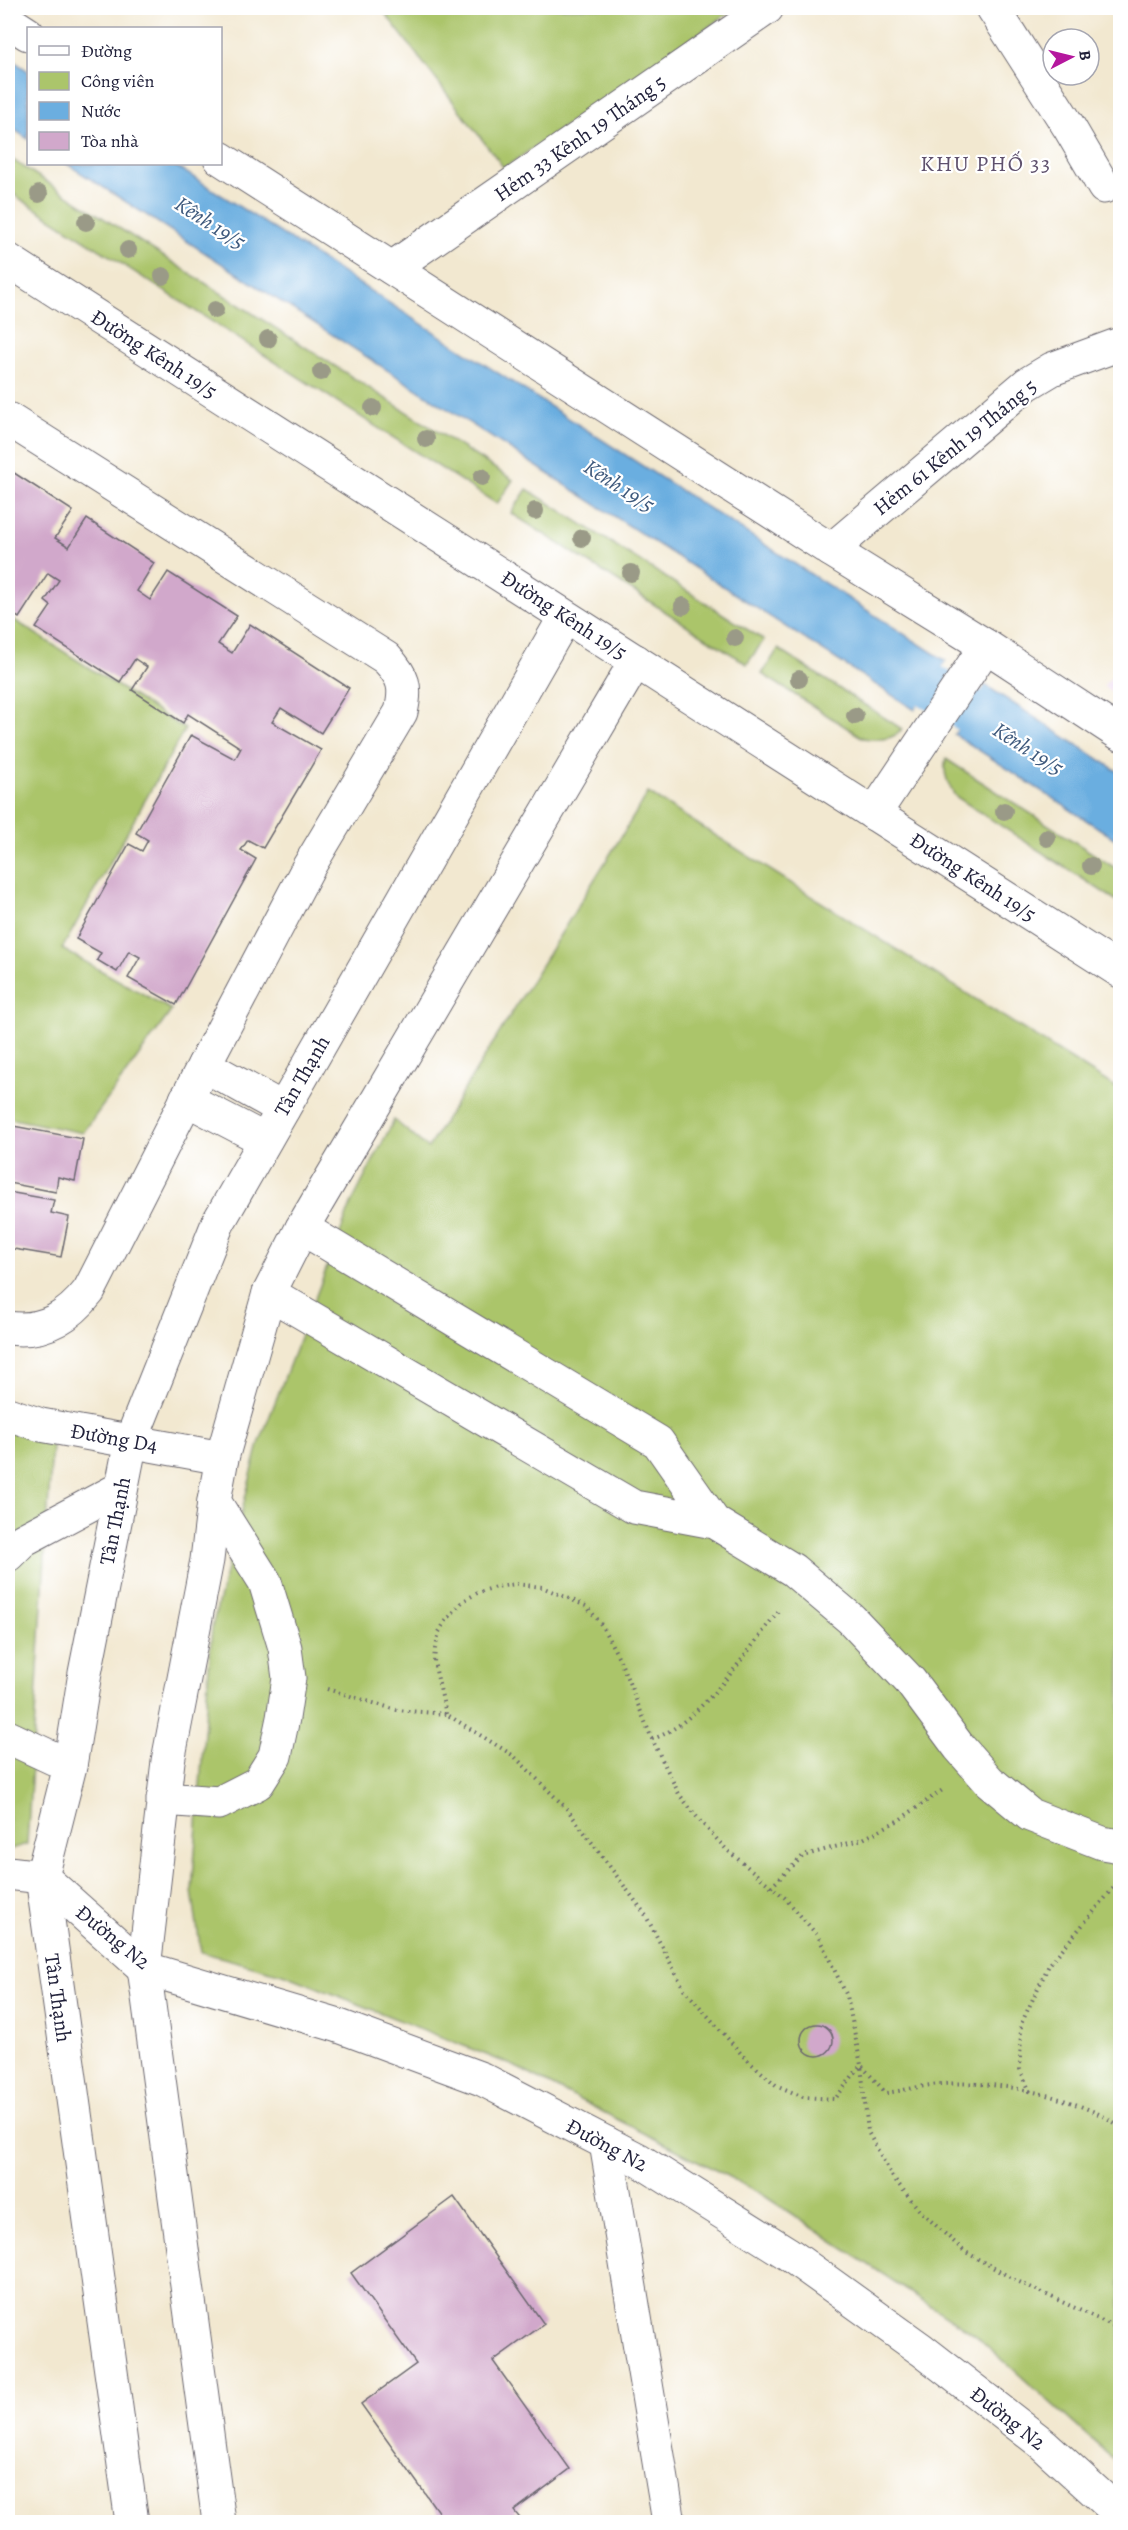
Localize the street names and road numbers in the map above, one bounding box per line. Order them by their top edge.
street label: Hẻm 33 Kênh 19 Tháng 5 [489,68,671,208]
street label: Đường Kênh 19/5 [86,303,222,405]
street label: Hẻm 61 Kênh 19 Tháng 5 [867,372,1043,522]
street label: Đường Kênh 19/5 [496,564,632,666]
street label: Đường Kênh 19/5 [905,826,1041,928]
street label: Tân Thạnh [268,1030,336,1122]
street label: Đường D4 [68,1417,160,1459]
street label: Tân Thạnh [93,1475,137,1567]
street label: Đường N2 [70,1898,156,1976]
street label: Tân Thạnh [38,1952,78,2044]
street label: Đường N2 [561,2112,653,2178]
street label: Đường N2 [964,2380,1052,2456]

